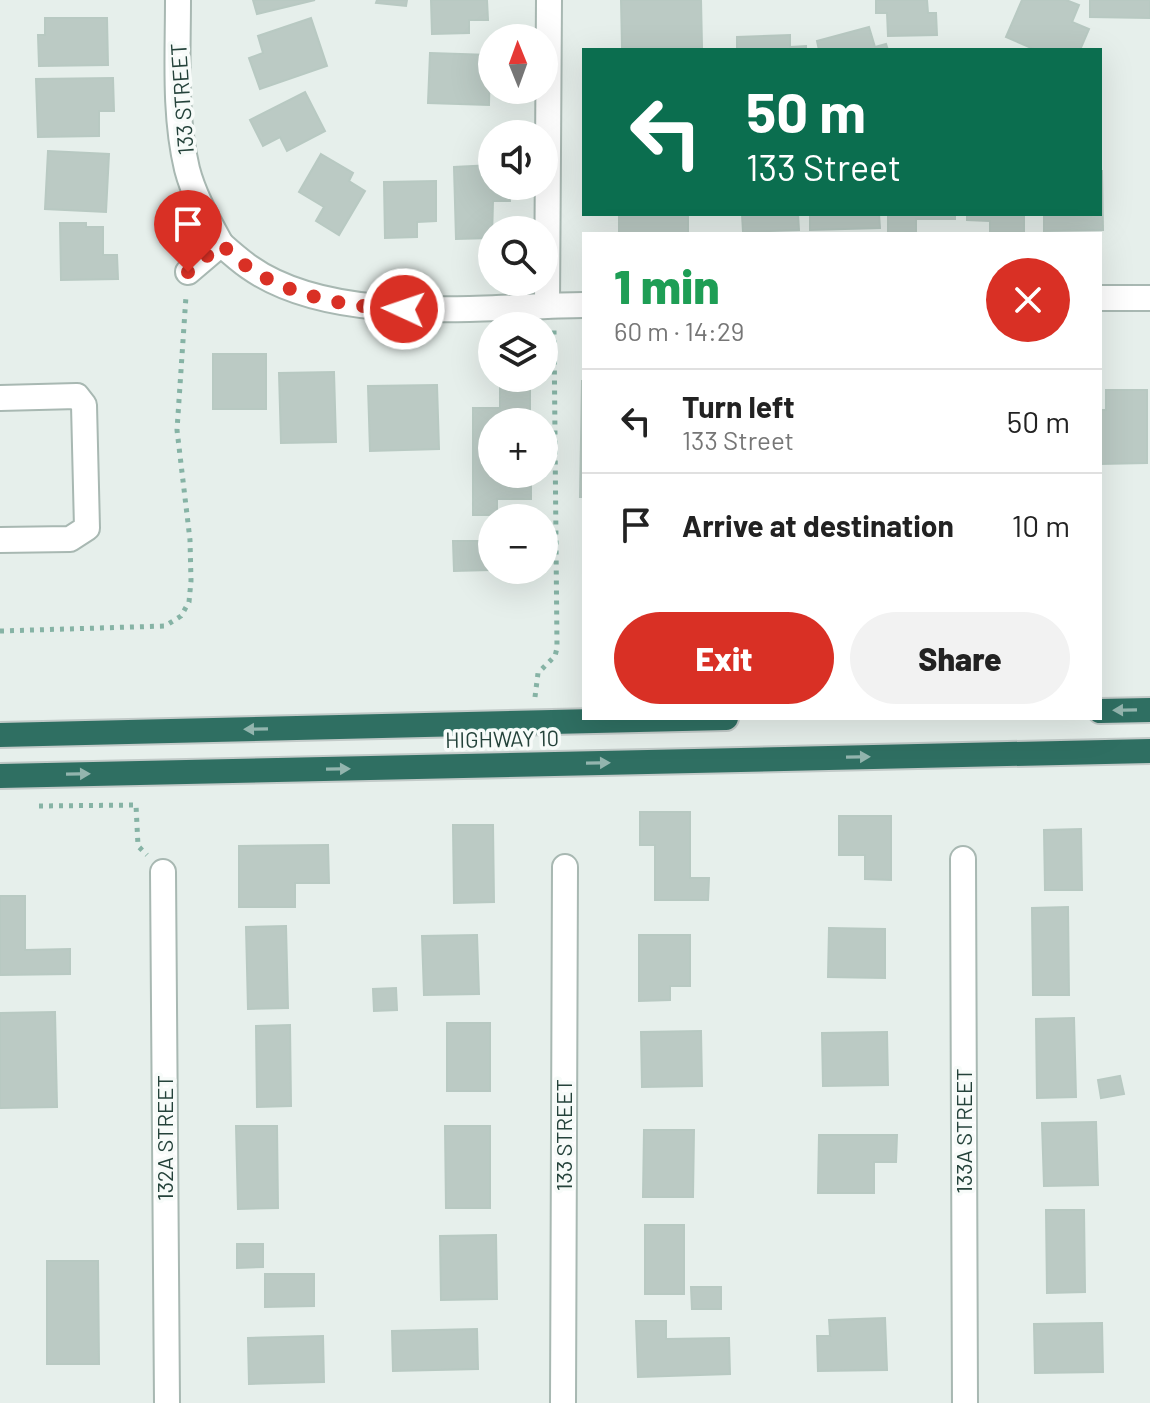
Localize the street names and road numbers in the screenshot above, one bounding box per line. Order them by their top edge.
street label: 133 STREET [164,42,198,156]
street label: HIGHWAY 10 [445,724,559,752]
street label: 133A STREET [950,1068,976,1194]
street label: 132A STREET [151,1075,177,1201]
street label: 133 STREET [550,1079,576,1191]

